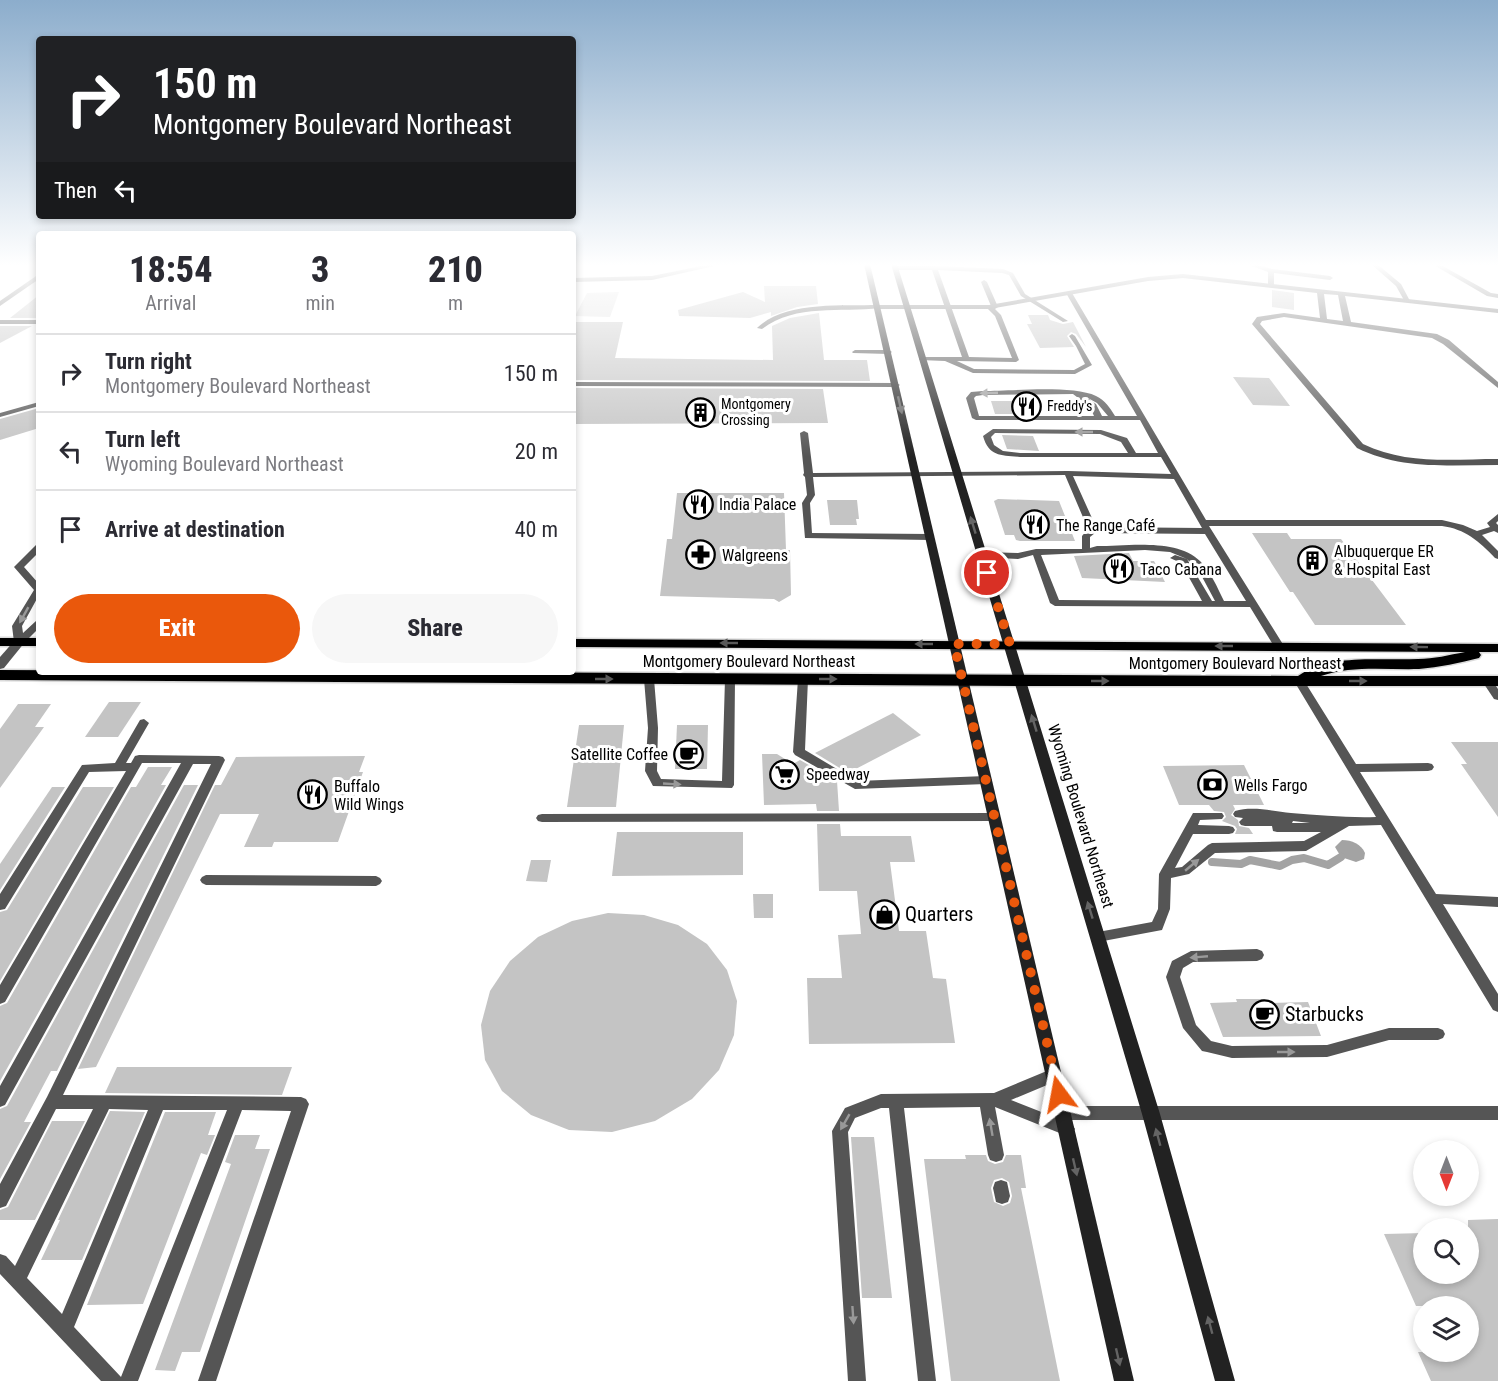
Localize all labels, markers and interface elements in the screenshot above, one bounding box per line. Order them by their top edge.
text: 150 m [153,59,258,108]
icon: right [54,60,132,138]
text: Montgomery Boulevard Northeast [153,109,512,141]
icon: left [109,174,142,207]
text: Then [54,178,97,203]
text: 18:54 [129,249,212,291]
text: 3 [311,249,329,291]
text: 210 [428,249,483,291]
text: Arrival [145,291,196,315]
text: min [306,291,335,315]
text: m [448,291,463,315]
text: Turn right [105,349,192,374]
icon: right [54,357,87,390]
text: 150 m [504,361,558,386]
text: Montgomery Boulevard Northeast [105,374,371,398]
one-way arrow [980,388,999,398]
restaurant icon: Freddy's [1010,390,1042,422]
building icon: Montgomery Crossing [684,396,716,428]
place label: Montgomery Crossing [721,396,791,428]
one-way arrow [896,396,906,415]
place label: Freddy's [1047,398,1092,414]
text: Turn left [105,427,180,452]
one-way arrow [1074,427,1093,437]
icon: left [54,435,87,468]
text: 20 m [515,439,558,464]
text: Wyoming Boulevard Northeast [105,452,344,476]
restaurant icon: India Palace [682,488,714,520]
place label: India Palace [719,495,796,514]
restaurant icon: The Range Café [1019,509,1051,541]
icon: arrive [54,513,87,546]
one-way arrow [967,516,977,534]
place label: The Range Café [1056,516,1155,535]
text: Arrive at destination [105,517,285,542]
text: 40 m [515,517,558,542]
pharmacy icon: Walgreens [685,539,717,571]
place label: Albuquerque ER & Hospital East [1334,542,1434,579]
building icon: Albuquerque ER & Hospital East [1297,544,1329,576]
place label: Walgreens [722,546,788,565]
pin [961,547,1012,598]
restaurant icon: Taco Cabana [1103,553,1135,585]
icon: arrive [970,556,1003,589]
place label: Taco Cabana [1140,560,1222,579]
button: Exit [54,594,300,663]
button: Share [312,594,558,663]
one-way arrow [19,607,29,624]
one-way arrow [719,639,738,648]
one-way arrow [914,639,933,649]
one-way arrow [1214,641,1233,650]
one-way arrow [1409,642,1428,652]
street label: Montgomery Boulevard Northeast [643,652,856,671]
street label: Montgomery Boulevard Northeast [1129,654,1342,673]
one-way arrow [595,674,614,684]
one-way arrow [819,674,838,684]
one-way arrow [1091,676,1110,686]
one-way arrow [1349,676,1368,686]
one-way arrow [1029,714,1038,732]
street label: Wyoming Boulevard Northeast [1044,722,1118,910]
cafe icon: Satellite Coffee [673,738,705,770]
place label: Satellite Coffee [571,745,668,764]
supermarket icon: Speedway [769,758,801,790]
place label: Speedway [806,765,870,784]
bank icon: Wells Fargo [1197,769,1229,801]
place label: Wells Fargo [1234,776,1308,795]
place label: Buffalo Wild Wings [334,777,404,814]
restaurant icon: Buffalo Wild Wings [297,779,329,811]
one-way arrow [663,780,682,789]
one-way arrow [1184,858,1200,871]
shop icon: Quarters [868,898,900,930]
one-way arrow [1085,900,1094,918]
place label: Quarters [905,902,973,926]
one-way arrow [1189,952,1208,962]
cafe icon: Starbucks [1248,998,1280,1030]
place label: Starbucks [1285,1002,1364,1026]
one-way arrow [1277,1047,1296,1056]
position arrow [1027,1062,1091,1126]
one-way arrow [840,1114,850,1131]
one-way arrow [986,1118,995,1137]
one-way arrow [1153,1128,1162,1146]
north arrow [1413,1140,1479,1206]
map controls [1413,1140,1479,1362]
one-way arrow [1071,1157,1081,1176]
button: search [1413,1218,1479,1284]
button: layers [1413,1296,1479,1362]
one-way arrow [848,1306,858,1325]
one-way arrow [1205,1315,1214,1333]
one-way arrow [1114,1348,1124,1366]

